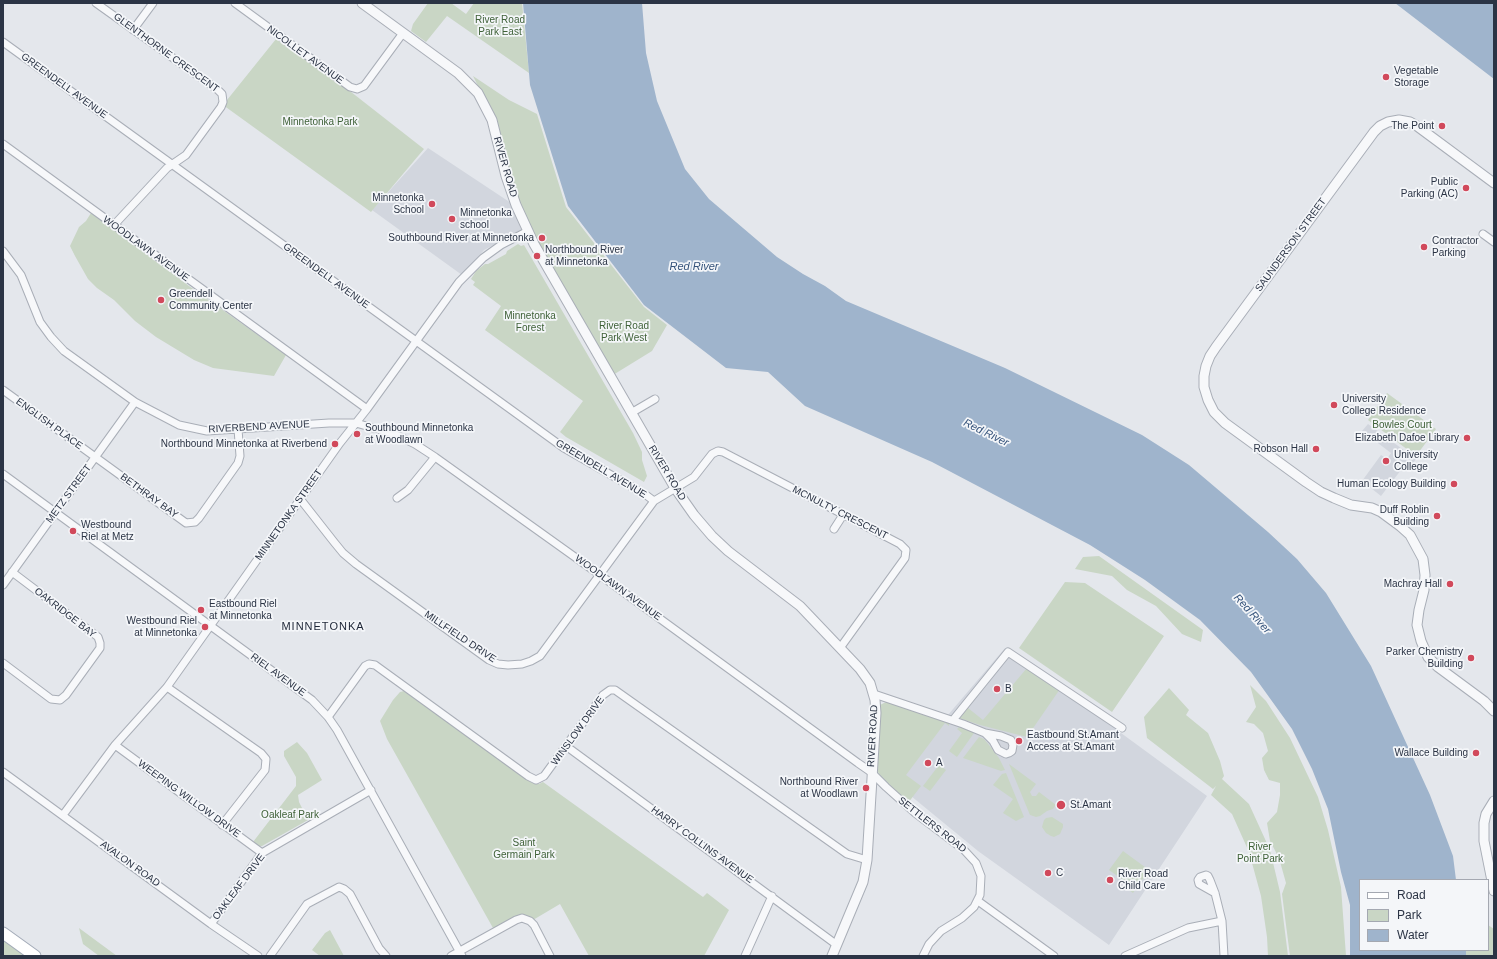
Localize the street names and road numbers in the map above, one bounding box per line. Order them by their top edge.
street label: GLENTHORNE CRESCENT [111,11,221,95]
street label: NICOLLET AVENUE [264,23,346,87]
street label: GREENDELL AVENUE [19,51,109,121]
street label: RIVER ROAD [491,135,519,199]
street label: SAUNDERSON STREET [1253,196,1329,294]
street label: WOODLAWN AVENUE [100,214,192,284]
street label: GREENDELL AVENUE [281,241,371,311]
street label: ENGLISH PLACE [13,396,85,452]
street label: RIVERBEND AVENUE [208,418,310,436]
street label: GREENDELL AVENUE [553,437,649,501]
street label: RIVER ROAD [646,443,688,503]
street label: METZ STREET [44,462,94,526]
street label: MINNETONKA STREET [253,467,325,563]
street label: BETHRAY BAY [118,471,180,521]
street label: MCNULTY CRESCENT [790,484,890,542]
street label: WOODLAWN AVENUE [572,553,664,623]
street label: OAKRIDGE BAY [32,585,98,641]
street label: MILLFIELD DRIVE [422,609,498,665]
street label: RIEL AVENUE [248,651,308,699]
street label: WINSLOW DRIVE [549,694,607,768]
street label: RIVER ROAD [865,705,881,767]
street label: WEEPING WILLOW DRIVE [135,758,243,840]
street label: SETTLERS ROAD [895,795,969,855]
street label: HARRY COLLINS AVENUE [648,804,756,886]
street label: AVALON ROAD [98,838,162,890]
street label: OAKLEAF DRIVE [210,852,268,922]

